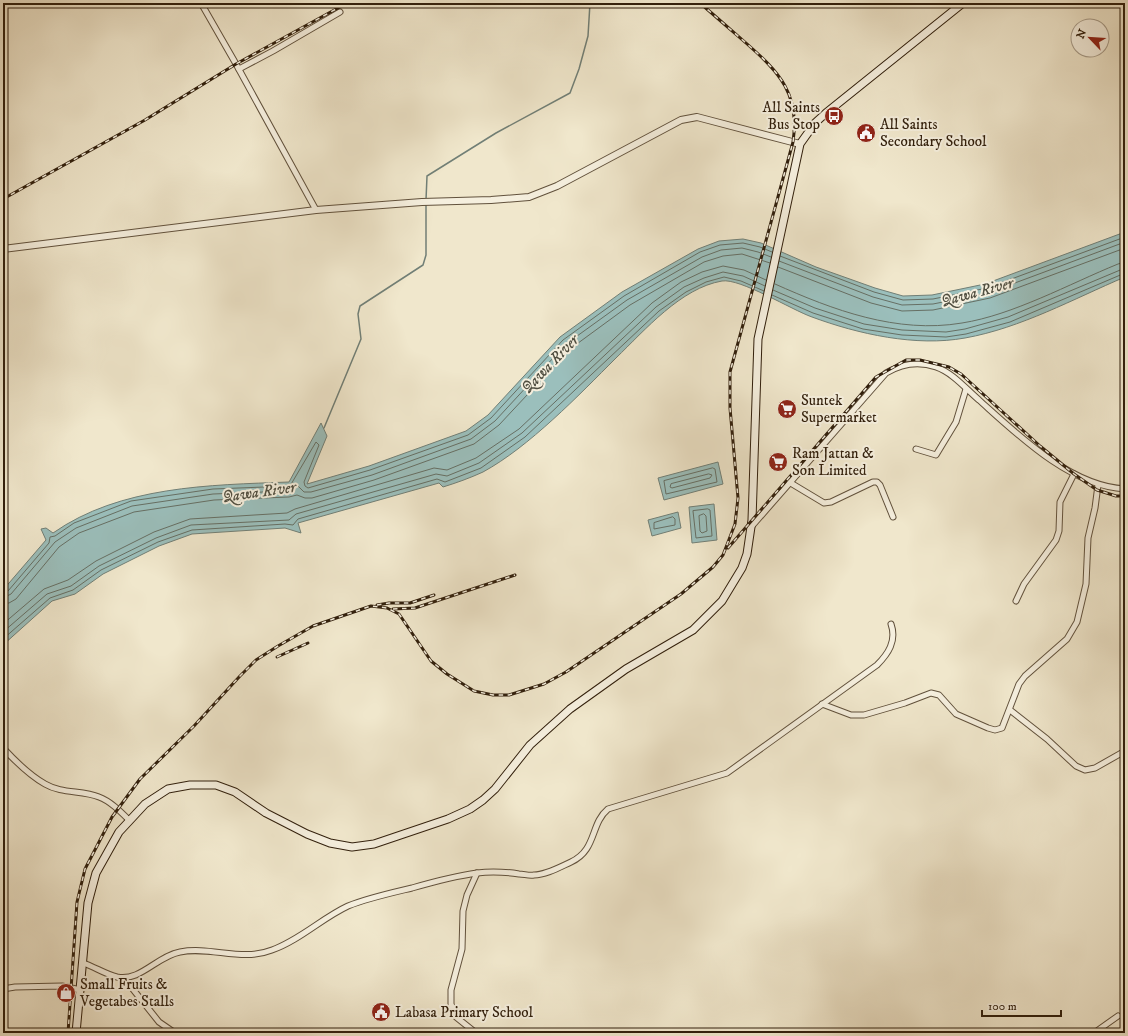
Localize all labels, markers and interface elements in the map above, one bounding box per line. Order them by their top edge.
north arrow [1070,18,1110,58]
text: N [1074,27,1090,41]
place label: All Saints Bus Stop [763,98,820,134]
bus stop icon: All Saints Bus Stop [823,105,845,127]
place label: All Saints Secondary School [880,115,987,151]
public building icon: All Saints Secondary School [855,122,877,144]
water label: Qawa River [939,272,1017,311]
water label: Qawa River [517,329,584,398]
place label: Suntek Supermarket [801,391,877,427]
supermarket icon: Suntek Supermarket [776,398,798,420]
place label: Ram Jattan & Son Limited [792,444,874,480]
supermarket icon: Ram Jattan & Son Limited [767,451,789,473]
water label: Qawa River [221,477,298,507]
place label: Small Fruits & Vegetabes Stalls [79,975,174,1011]
shop icon: Small Fruits & Vegetabes Stalls [55,982,77,1004]
scale bar [982,992,1061,1018]
text: 100 m [988,999,1017,1014]
public building icon: Labasa Primary School [370,1001,392,1023]
place label: Labasa Primary School [395,1003,534,1022]

